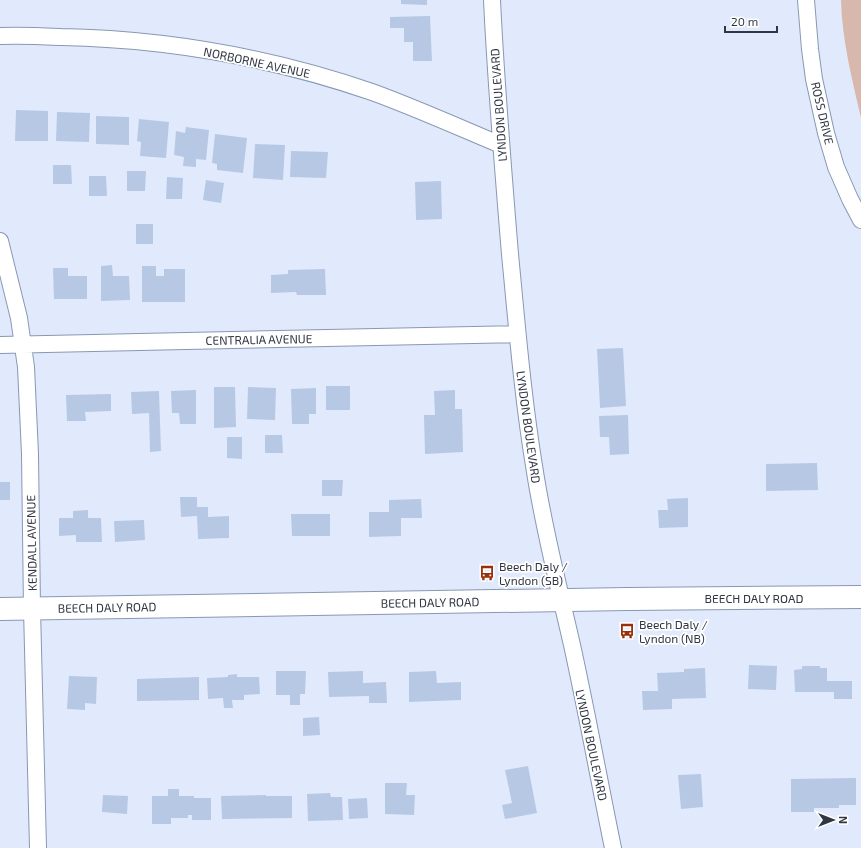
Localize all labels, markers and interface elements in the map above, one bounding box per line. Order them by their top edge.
scale bar [725,8,777,34]
text: 20 m [731,14,758,28]
street label: NORBORNE AVENUE [202,44,312,80]
street label: LYNDON BOULEVARD [487,48,509,162]
street label: ROSS DRIVE [809,80,837,146]
street label: CENTRALIA AVENUE [205,331,313,347]
street label: LYNDON BOULEVARD [514,370,544,484]
street label: KENDALL AVENUE [23,494,39,591]
place label: Beech Daly / Lyndon (SB) [499,559,568,587]
bus stop icon: Beech Daly / Lyndon (SB) [478,564,496,582]
street label: BEECH DALY ROAD [705,591,803,605]
street label: BEECH DALY ROAD [380,594,480,610]
street label: BEECH DALY ROAD [57,599,157,615]
place label: Beech Daly / Lyndon (NB) [639,617,708,645]
bus stop icon: Beech Daly / Lyndon (NB) [618,622,636,640]
street label: LYNDON BOULEVARD [573,688,611,802]
north arrow [813,800,853,840]
text: N [837,816,850,824]

